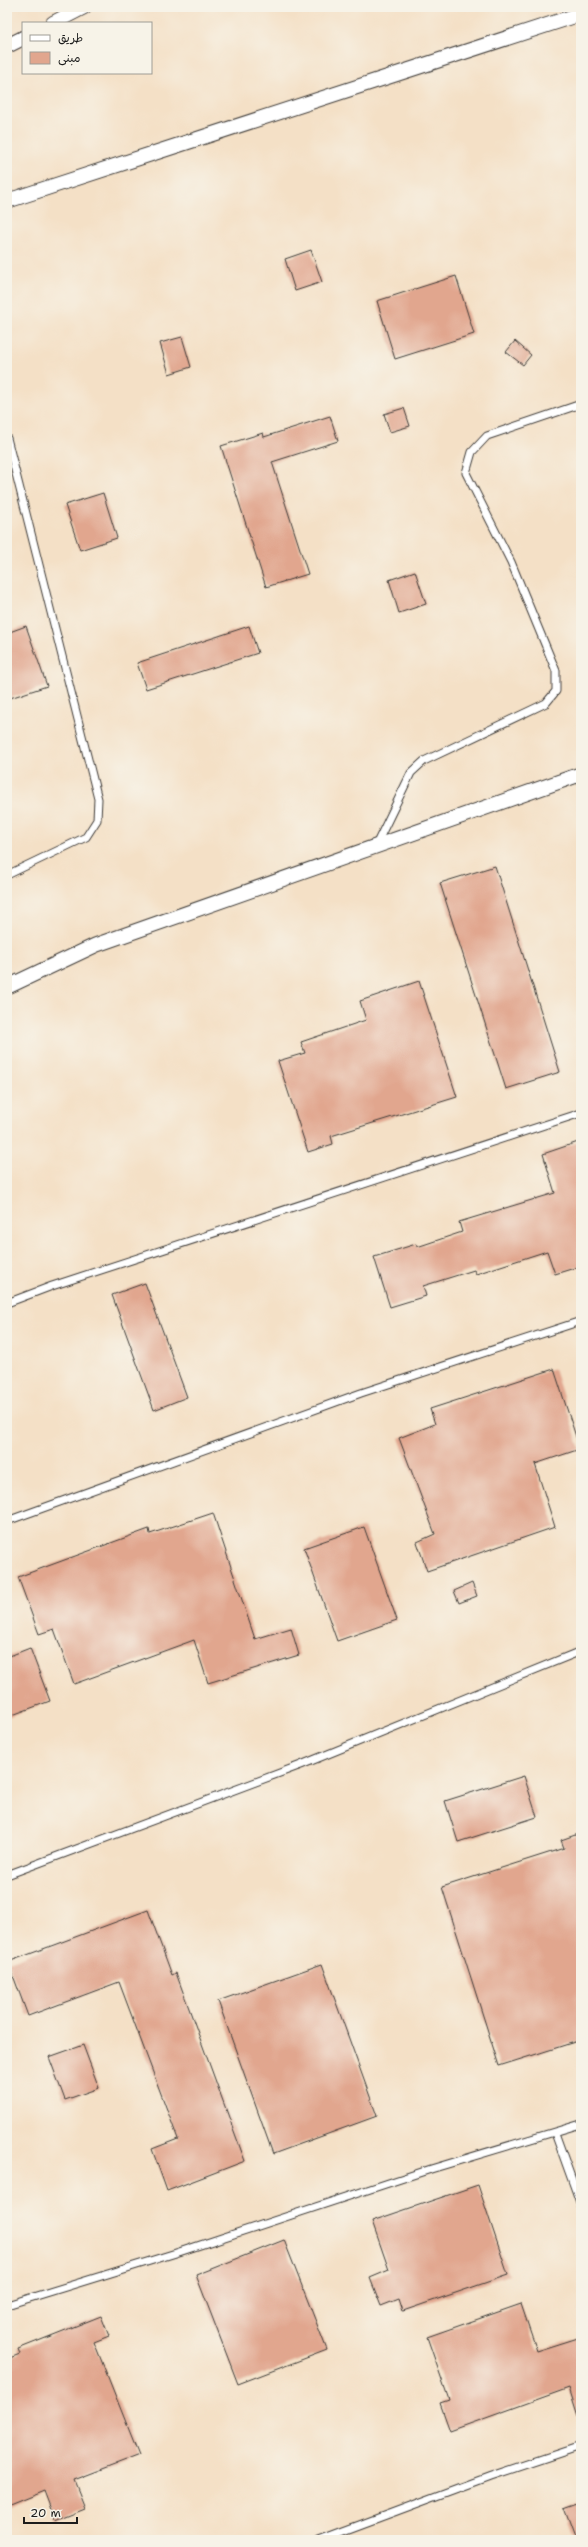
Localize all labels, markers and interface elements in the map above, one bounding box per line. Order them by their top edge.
legend [22,22,152,74]
text: طريق [58,30,83,46]
text: مبنى [58,50,81,66]
scale bar [24,2499,77,2525]
text: 20 m [30,2505,61,2521]

